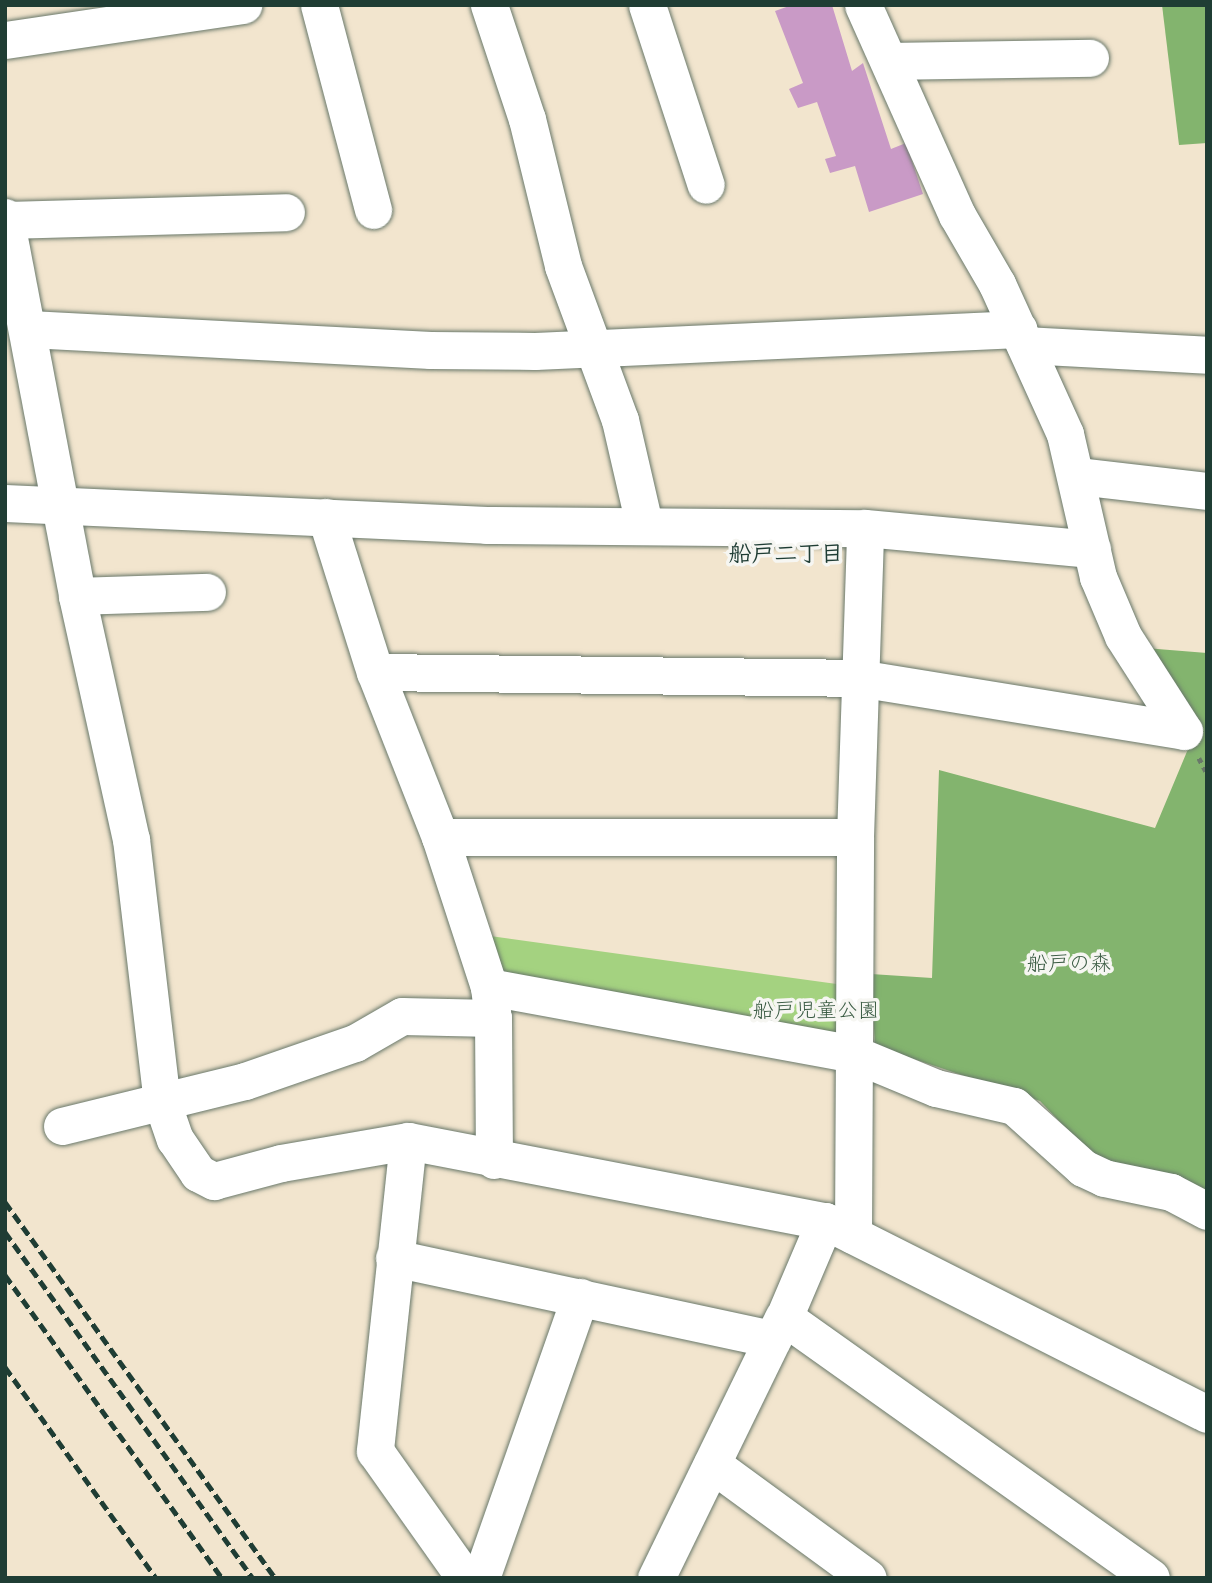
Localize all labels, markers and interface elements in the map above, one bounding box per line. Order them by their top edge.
district label: 船戸二丁目 [729,539,843,567]
park label: 船戸の森 [1027,950,1111,976]
park label: 船戸児童公園 [753,997,879,1023]

